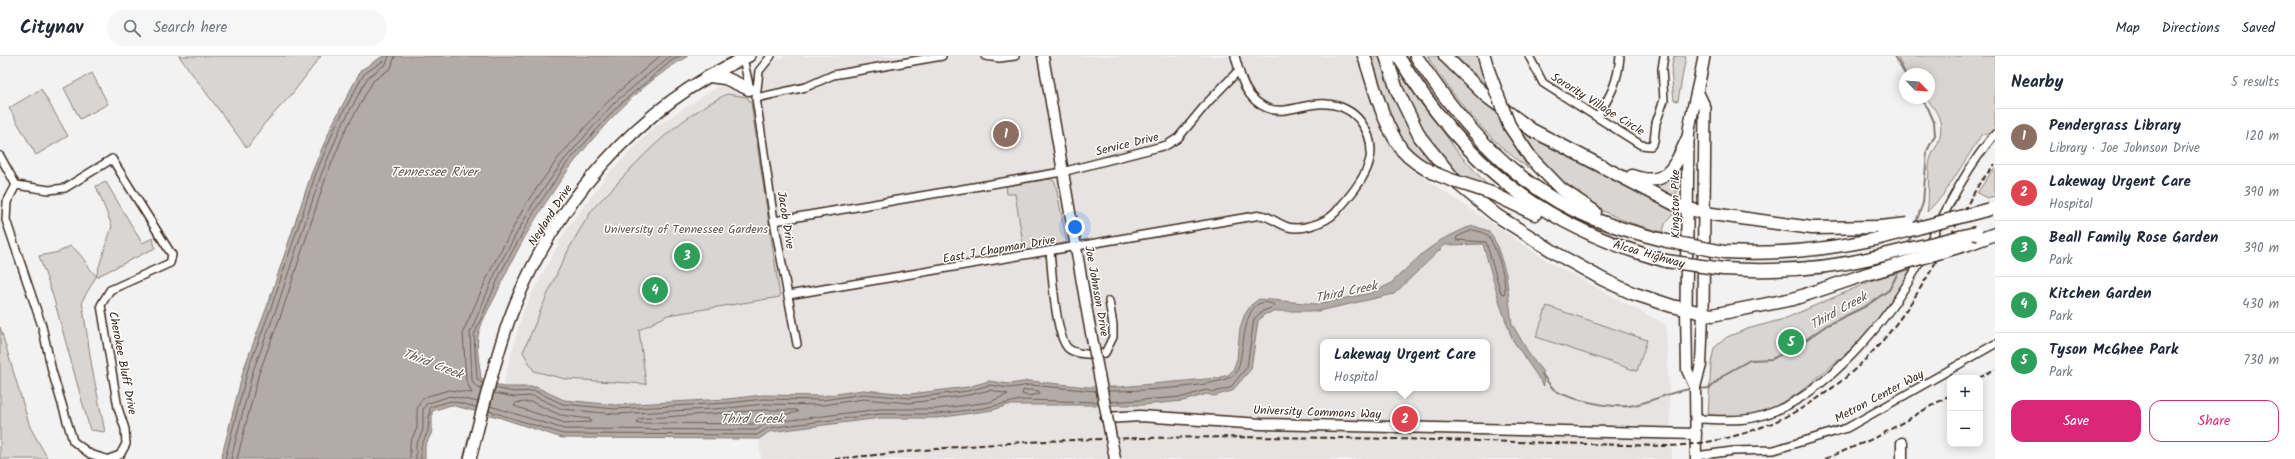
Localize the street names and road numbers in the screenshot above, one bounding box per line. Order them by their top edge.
street label: Sorority Village Circle [1547,68,1649,141]
street label: Service Drive [1094,127,1161,161]
street label: Kingston Pike [1666,169,1685,238]
street label: Neyland Drive [523,180,578,250]
street label: Jacob Drive [772,190,800,251]
street label: East J Chapman Drive [941,230,1057,269]
street label: Alcoa Highway [1611,235,1687,274]
street label: Joe Johnson Drive [1079,244,1114,339]
street label: Cherokee Bluff Drive [103,310,142,417]
street label: Metron Center Way [1831,365,1928,428]
street label: University Commons Way [1253,401,1382,424]

